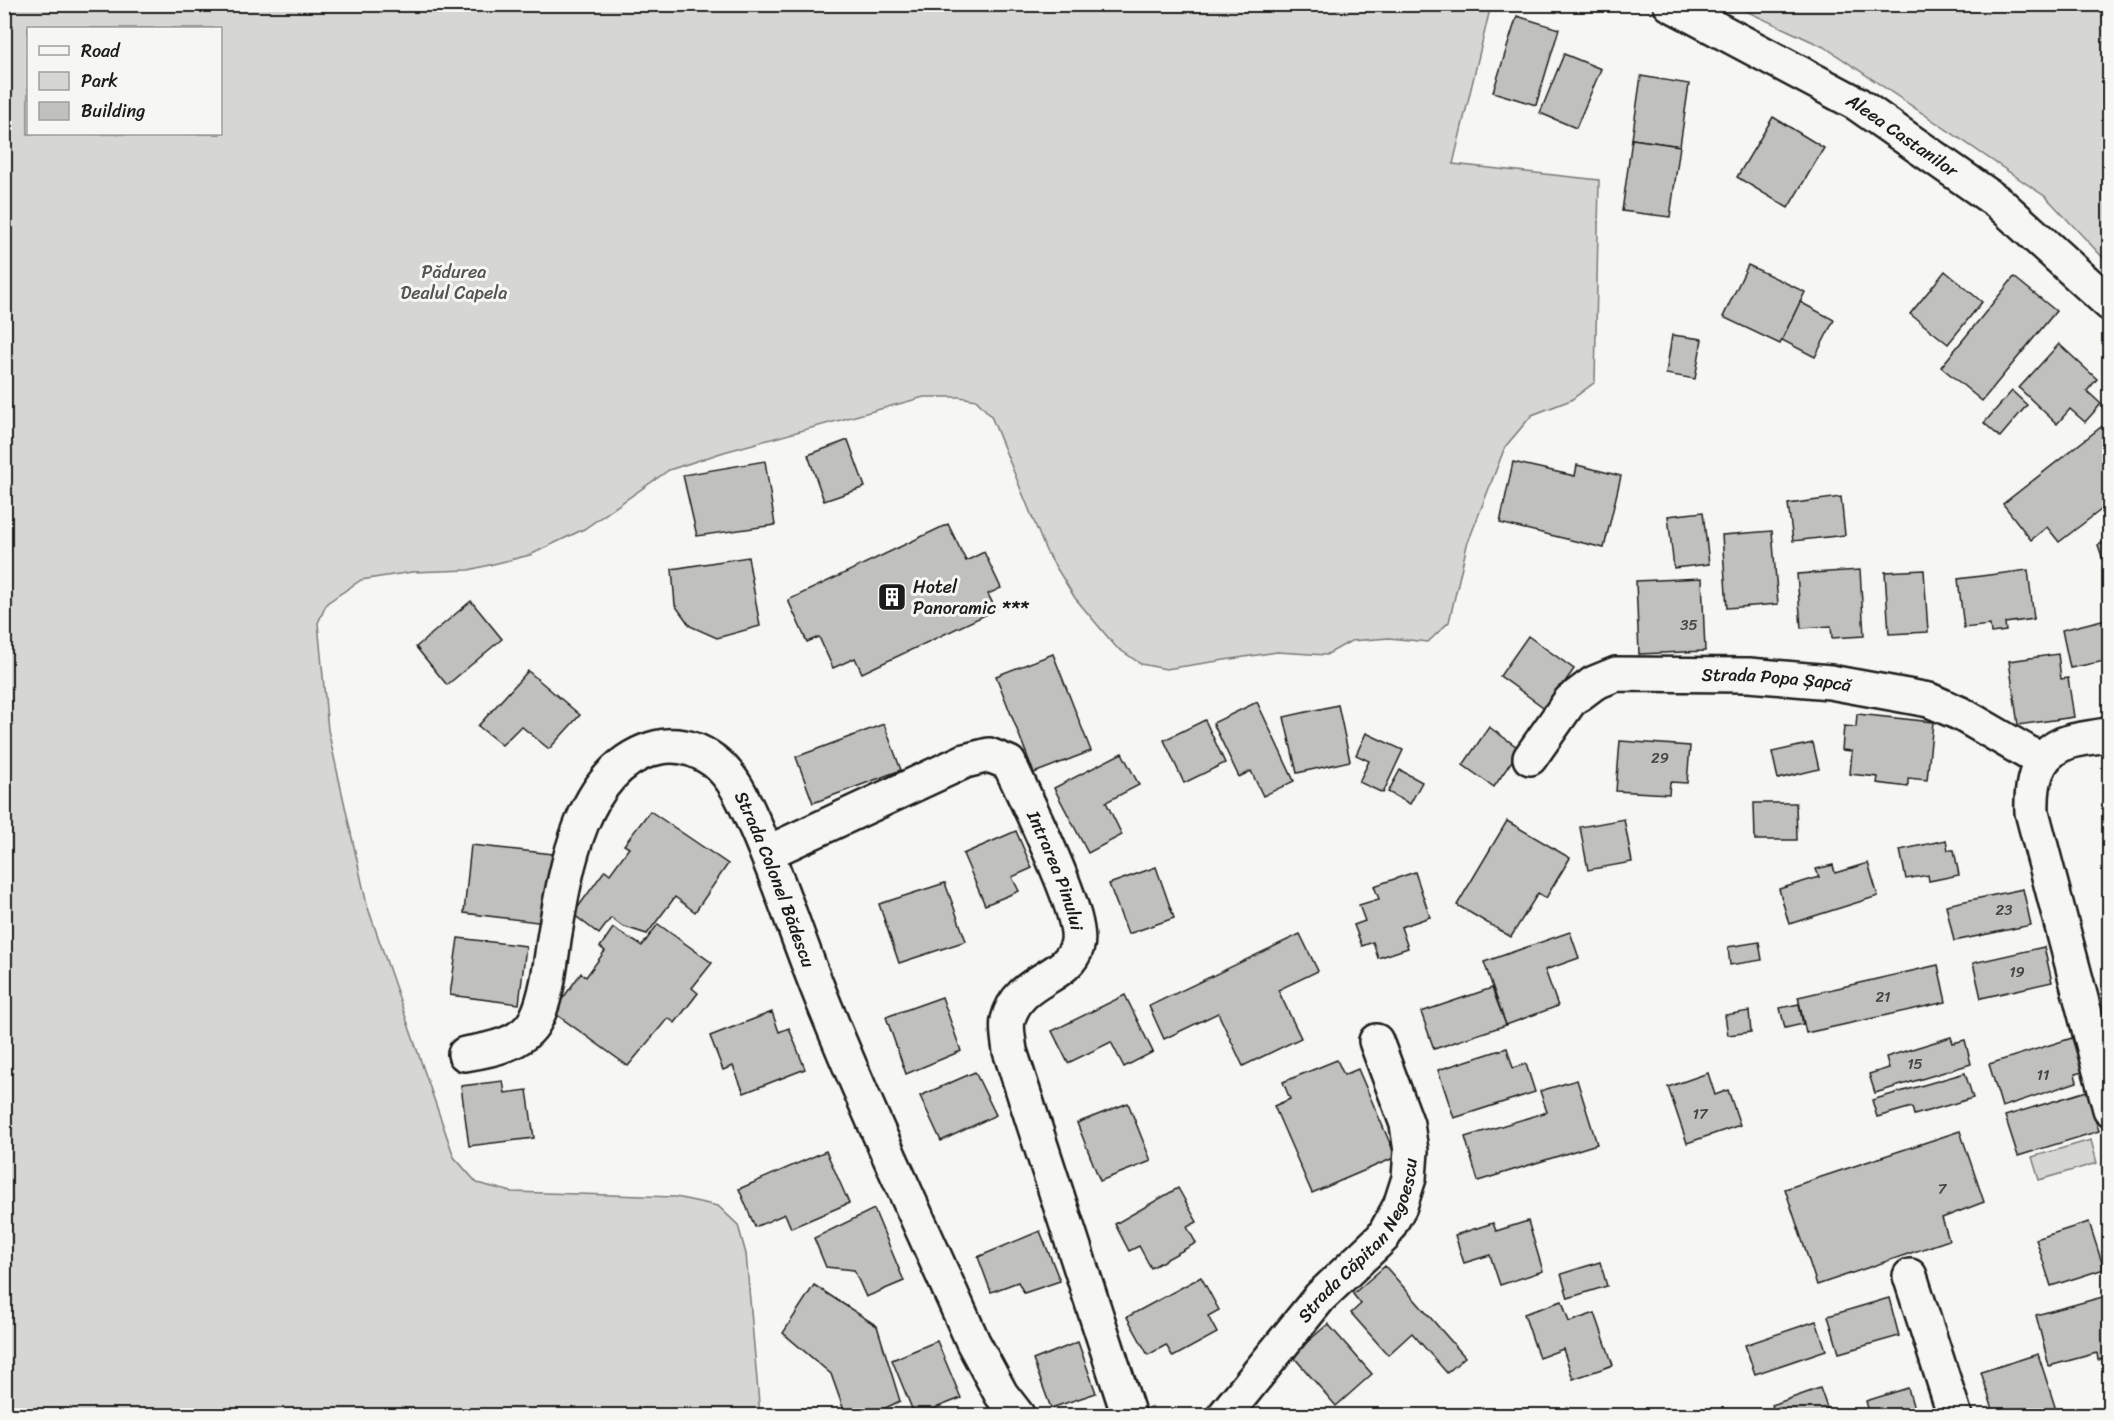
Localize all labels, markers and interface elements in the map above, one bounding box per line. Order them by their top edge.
legend [27,27,222,135]
text: Road [81,35,121,67]
text: Park [81,65,118,97]
street label: Aleea Castanilor [1839,84,1966,187]
text: Building [81,95,145,127]
park label: Pădurea Dealul Capela [401,256,507,309]
place label: Hotel Panoramic *** [913,571,1030,624]
building icon: Hotel Panoramic *** [876,581,908,613]
house number: 35 [1680,612,1698,638]
street label: Strada Popa Șapcă [1702,659,1855,702]
house number: 29 [1651,745,1669,771]
street label: Strada Colonel Bădescu [725,785,824,973]
street label: Intrarea Pinului [1017,804,1093,934]
house number: 23 [1996,897,2012,923]
house number: 19 [2009,959,2025,985]
house number: 21 [1875,984,1891,1010]
house number: 15 [1907,1051,1923,1077]
house number: 11 [2037,1062,2049,1088]
house number: 17 [1692,1101,1709,1127]
street label: Strada Căpitan Negoescu [1289,1157,1426,1330]
house number: 7 [1938,1176,1948,1202]

